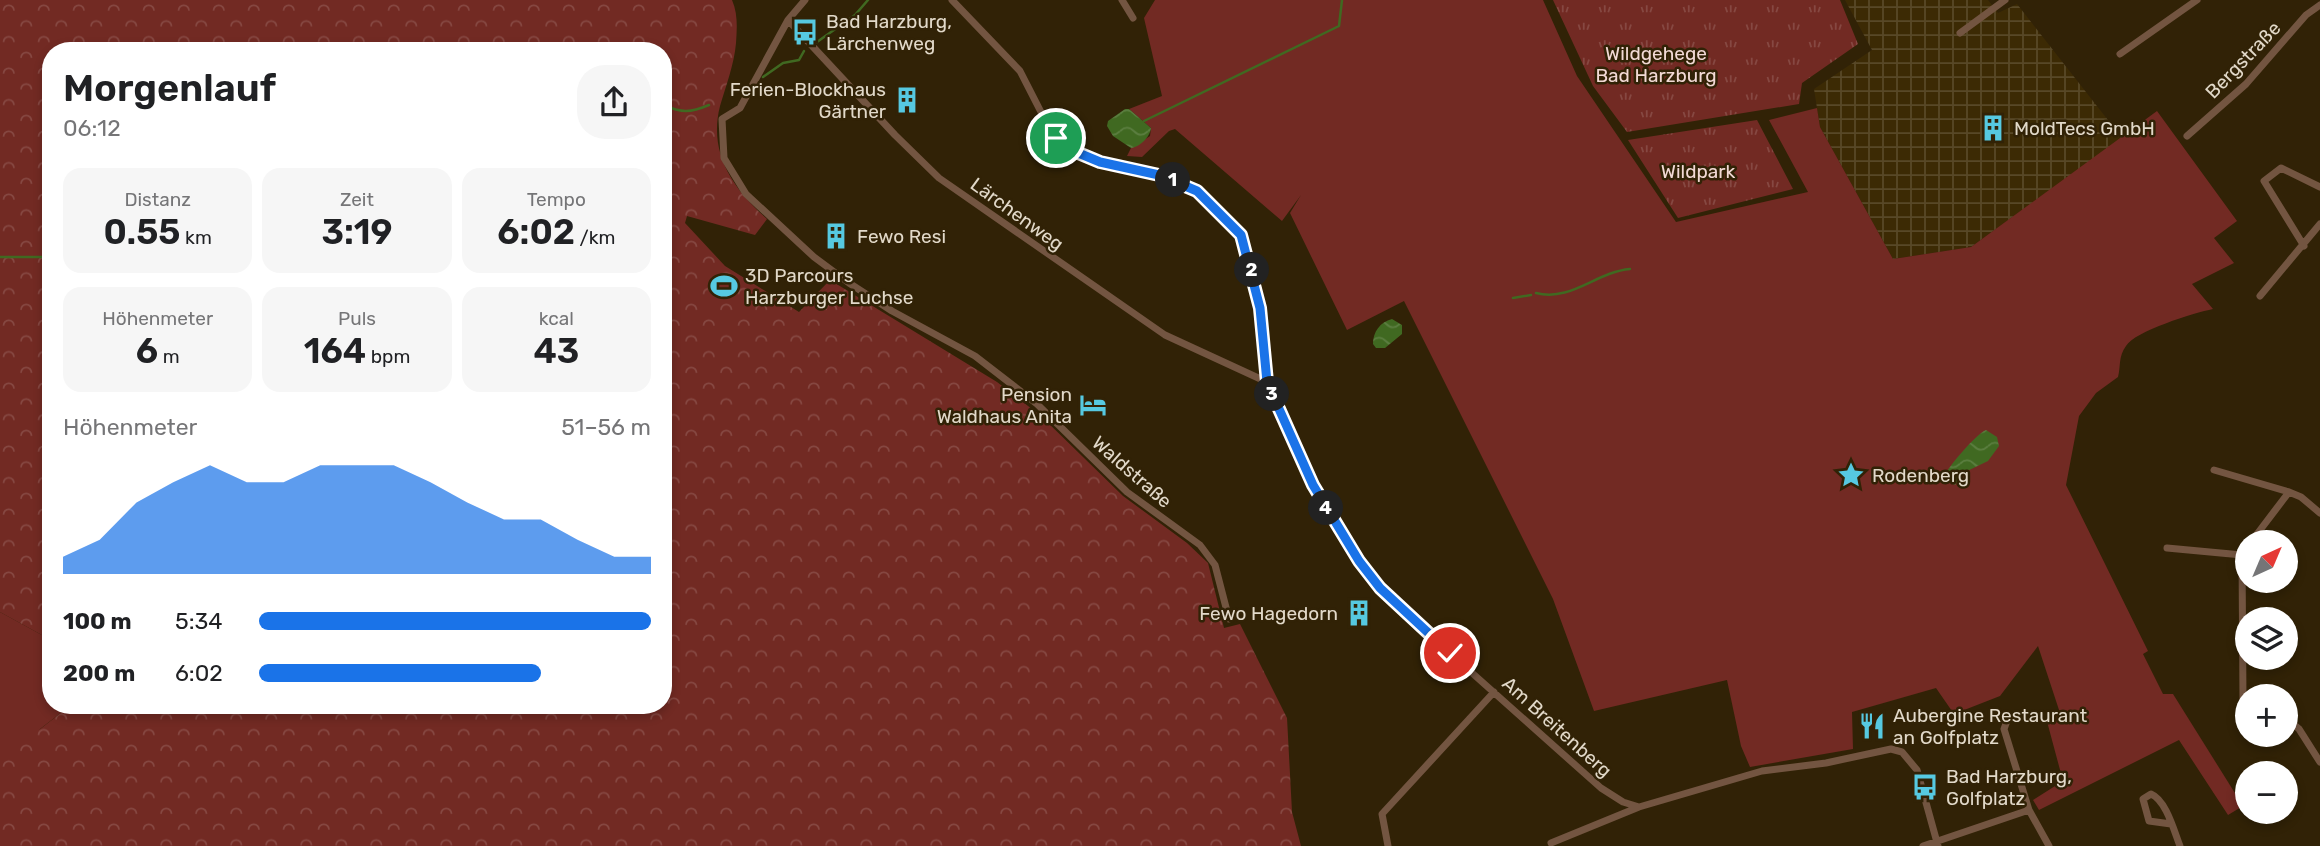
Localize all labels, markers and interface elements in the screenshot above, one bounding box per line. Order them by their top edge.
place label: Bad Harzburg, Lärchenweg [826,10,952,55]
bus stop icon: Bad Harzburg, Lärchenweg [790,17,820,47]
street label: Bergstraße [2201,17,2285,103]
park label: Wildgehege Bad Harzburg [1595,42,1717,87]
text: Morgenlauf [63,65,276,111]
button: share [577,65,651,139]
place label: Ferien-Blockhaus Gärtner [730,78,887,123]
building icon: Ferien-Blockhaus Gärtner [892,85,922,115]
pin [1026,108,1086,168]
building icon: MoldTecs GmbH [1978,113,2008,143]
text: 06:12 [63,114,121,142]
place label: MoldTecs GmbH [2014,117,2155,140]
icon: arrive [1037,119,1075,157]
park label: Wildpark [1661,160,1735,183]
pin: 1 [1156,162,1190,198]
text: 1 [1168,168,1177,191]
street label: Lärchenweg [966,173,1068,255]
text: Distanz [124,188,191,211]
text: Zeit [340,188,374,211]
text: Tempo [527,188,586,211]
text: 0.55 [104,211,180,253]
text: 3:19 [321,211,393,253]
text: 6:02 [497,211,575,253]
building icon: Fewo Resi [821,221,851,251]
place label: Fewo Resi [857,225,946,248]
text: km [180,226,212,249]
text: /km [575,226,615,249]
pin: 2 [1234,252,1270,288]
text: 2 [1245,258,1258,281]
place label: 3D Parcours Harzburger Luchse [745,264,913,309]
sports icon: 3D Parcours Harzburger Luchse [709,271,739,301]
text: Höhenmeter [102,307,213,330]
text: Puls [338,307,376,330]
text: kcal [539,307,574,330]
text: 6 [136,330,158,372]
text: 164 [304,330,366,372]
text: 43 [533,330,579,372]
text: m [158,345,180,368]
text: bpm [366,345,410,368]
pin: 3 [1254,376,1290,412]
text: 3 [1265,382,1278,405]
place label: Pension Waldhaus Anita [937,383,1072,428]
hotel icon: Pension Waldhaus Anita [1078,390,1108,420]
text: Höhenmeter [63,413,197,441]
text: 51–56 m [561,413,651,441]
street label: Waldstraße [1088,431,1176,513]
place icon: Rodenberg [1836,460,1866,490]
place label: Rodenberg [1872,464,1969,487]
pin: 4 [1308,490,1344,526]
text: 4 [1319,496,1332,519]
north arrow [2235,530,2298,593]
map controls [2235,530,2298,824]
building icon: Fewo Hagedorn [1344,598,1374,628]
place label: Fewo Hagedorn [1199,602,1338,625]
text: 100 m [63,607,132,635]
text: 5:34 [175,607,223,635]
button: layers [2235,607,2298,670]
pin [1420,623,1480,683]
icon: check [1431,634,1469,672]
text: 200 m [63,659,135,687]
text: 6:02 [175,659,223,687]
street label: Am Breitenberg [1498,672,1616,782]
button: + [2235,684,2298,747]
place label: Aubergine Restaurant an Golfplatz [1893,704,2088,749]
restaurant icon: Aubergine Restaurant an Golfplatz [1857,711,1887,741]
button: − [2235,761,2298,824]
place label: Bad Harzburg, Golfplatz [1946,765,2072,810]
bus stop icon: Bad Harzburg, Golfplatz [1910,772,1940,802]

